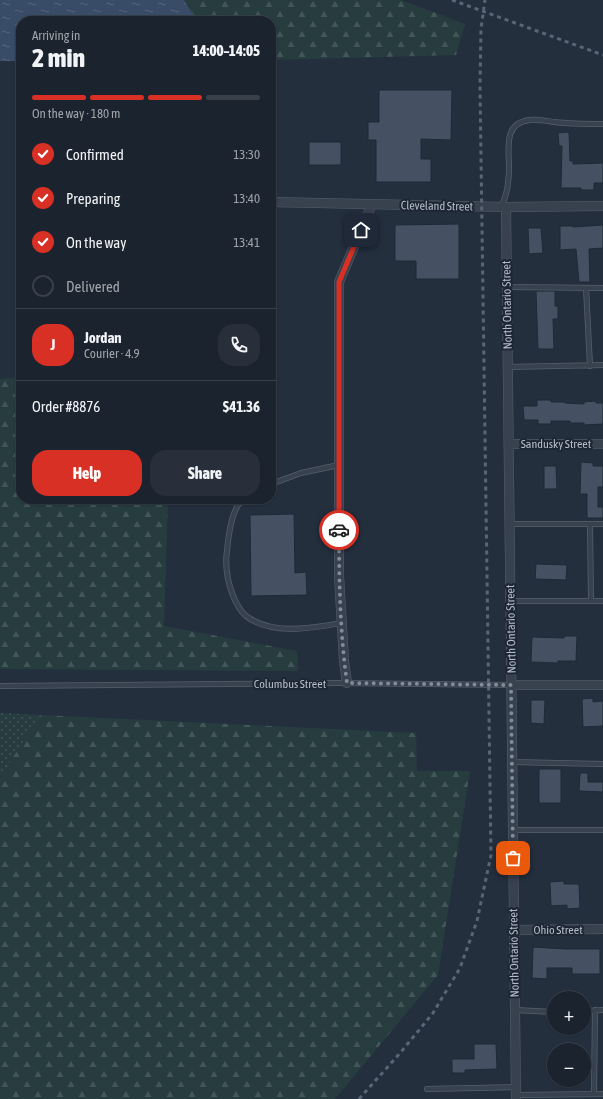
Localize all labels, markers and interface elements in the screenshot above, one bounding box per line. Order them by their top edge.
text: Arriving in [32,28,80,43]
text: 14:00–14:05 [192,42,260,59]
text: 2 min [32,43,85,73]
text: On the way · 180 m [32,106,120,121]
icon: check [32,143,54,165]
text: Confirmed [66,146,124,163]
text: 13:30 [233,147,260,162]
icon: check [32,187,54,209]
text: Preparing [66,190,120,207]
text: 13:40 [233,191,260,206]
street label: Cleveland Street [401,198,474,214]
pin [344,213,378,247]
icon: home [350,219,372,241]
icon: check [32,231,54,253]
text: On the way [66,234,127,251]
text: 13:41 [233,235,260,250]
street label: North Ontario Street [499,260,515,350]
text: Delivered [66,278,120,295]
button: phone [218,324,260,366]
text: Jordan [84,329,122,346]
text: J [51,336,55,353]
text: Courier · 4.9 [84,346,140,361]
text: Order #8876 [32,398,100,415]
text: $41.36 [223,398,260,415]
street label: Sandusky Street [521,437,592,451]
button: Help [32,450,142,496]
button: Share [150,450,260,496]
courier [319,510,359,550]
icon: car [328,519,350,541]
street label: North Ontario Street [503,584,519,674]
street label: Columbus Street [254,677,327,691]
pin [496,841,530,875]
icon: bag [502,847,524,869]
street label: North Ontario Street [506,908,522,998]
street label: Ohio Street [533,923,583,937]
map controls [547,991,591,1087]
button: + [547,991,591,1035]
button: − [547,1043,591,1087]

